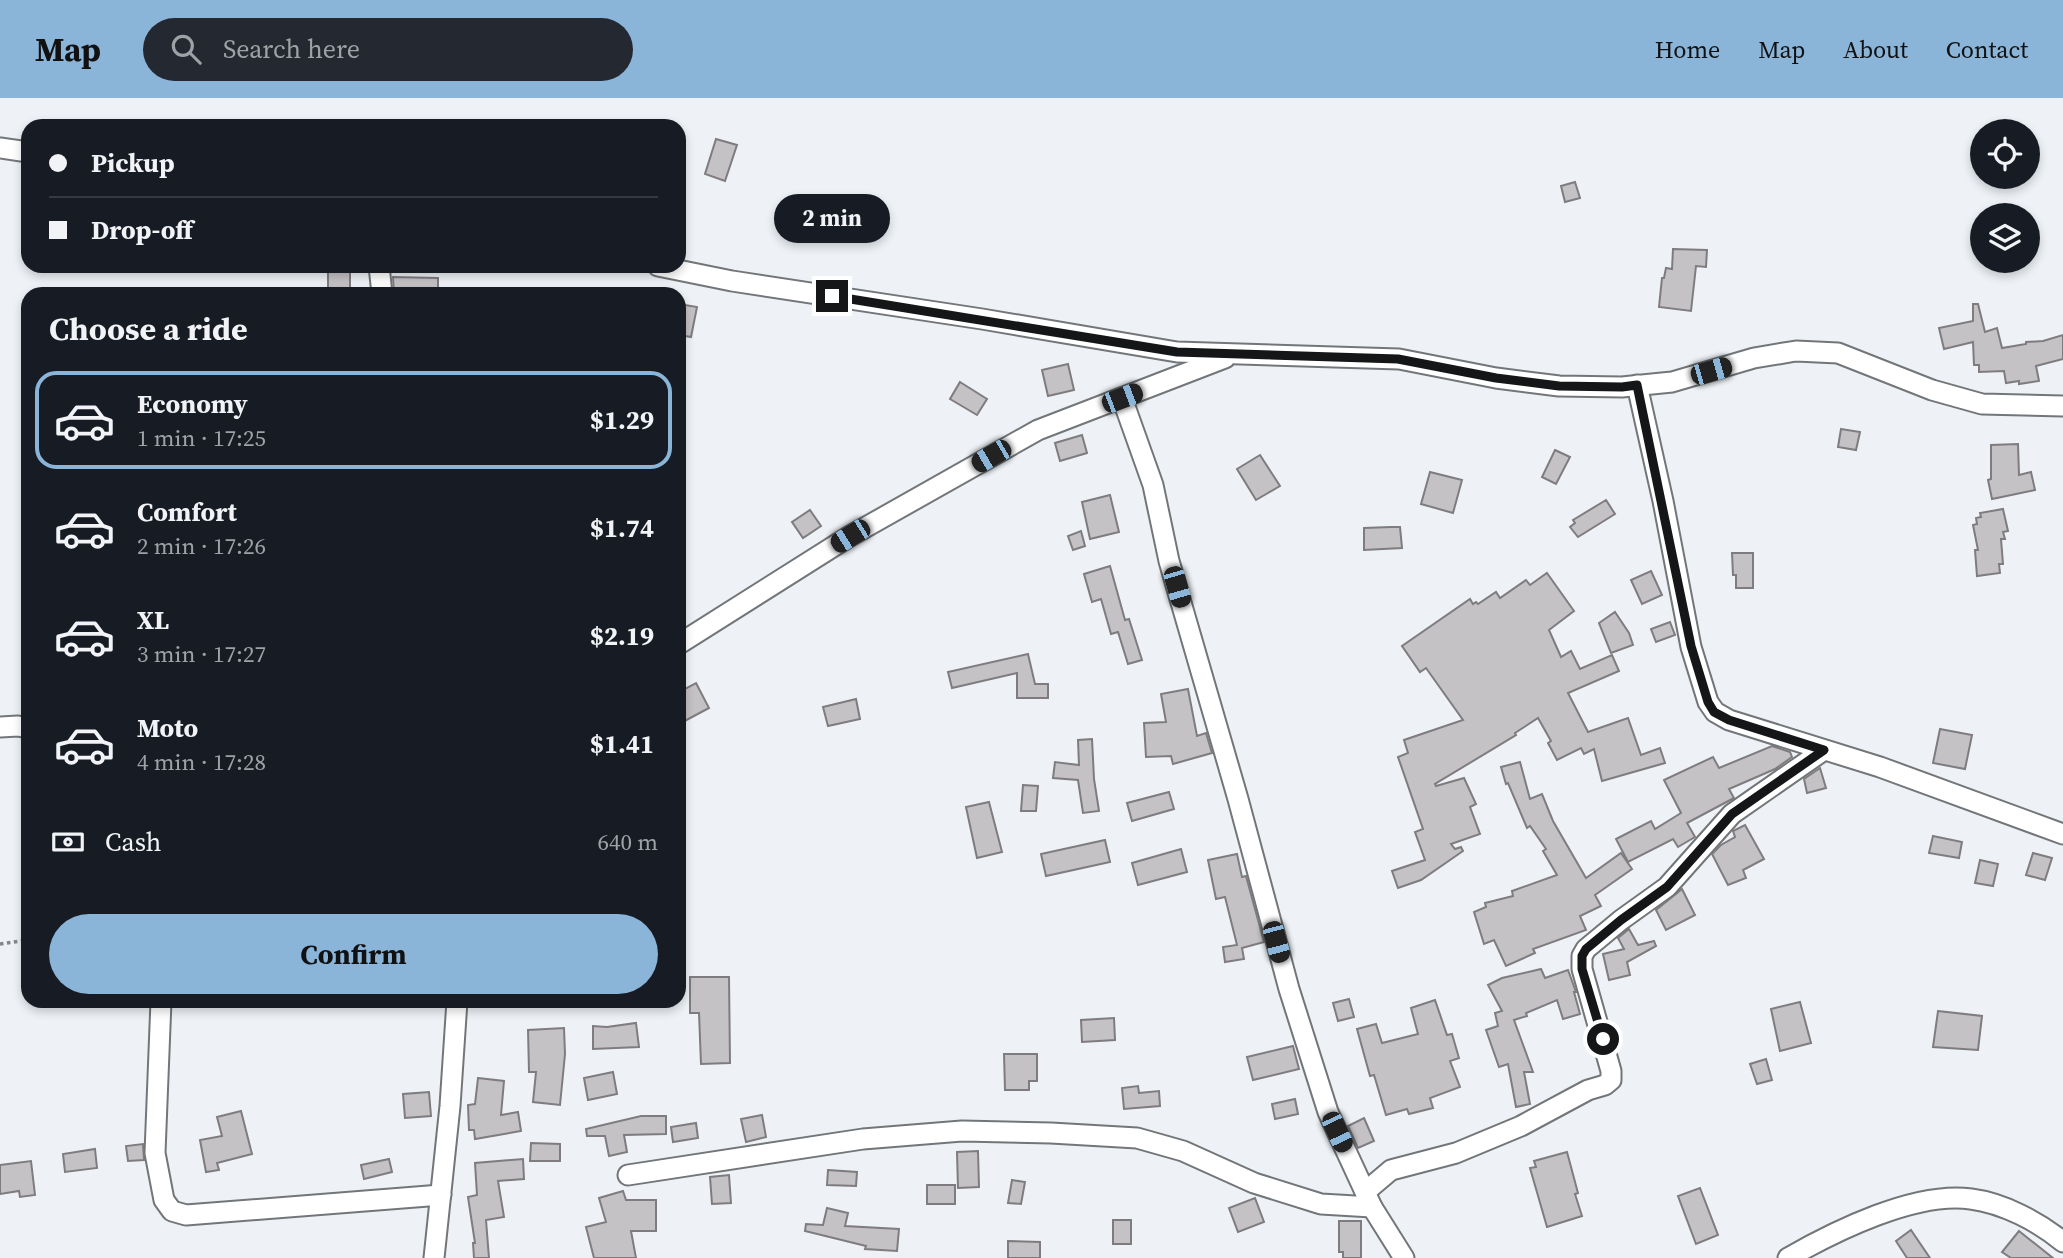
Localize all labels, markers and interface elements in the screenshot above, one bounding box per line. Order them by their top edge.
search box [143,18,633,81]
text: Map [35,27,101,72]
icon: search [167,30,205,68]
text: Search here [223,31,360,67]
text: Home [1655,33,1720,66]
text: Map [1758,33,1805,66]
text: About [1843,33,1908,66]
text: Contact [1946,33,2028,66]
map controls [1970,119,2040,273]
button: locate [1970,119,2040,189]
text: Pickup [91,145,175,181]
callout: 2 min [774,194,890,244]
text: 2 min [802,202,862,234]
button: layers [1970,203,2040,273]
text: Drop-off [91,212,193,248]
route end [816,280,848,312]
text: Choose a ride [49,307,248,351]
car [1688,355,1735,387]
car [1099,381,1146,415]
text: Economy [137,386,248,422]
icon: car [53,389,116,452]
text: $1.29 [590,402,654,438]
text: 1 min · 17:25 [137,422,266,454]
car [968,436,1015,476]
text: Comfort [137,494,237,530]
icon: car [53,497,116,560]
text: $1.74 [590,510,654,546]
car [827,516,874,556]
text: 2 min · 17:26 [137,530,266,562]
car [1162,564,1193,610]
text: XL [137,602,169,638]
icon: car [53,605,116,668]
text: $2.19 [590,618,654,654]
text: 3 min · 17:27 [137,638,266,670]
text: Moto [137,710,198,746]
icon: car [53,713,116,776]
text: $1.41 [590,726,654,762]
text: 4 min · 17:28 [137,746,266,778]
icon: cash [49,823,87,861]
text: Cash [105,824,161,860]
text: 640 m [597,826,658,858]
button: Confirm [49,914,658,994]
car [1261,919,1292,965]
route start [1587,1023,1619,1055]
car [1319,1109,1356,1155]

